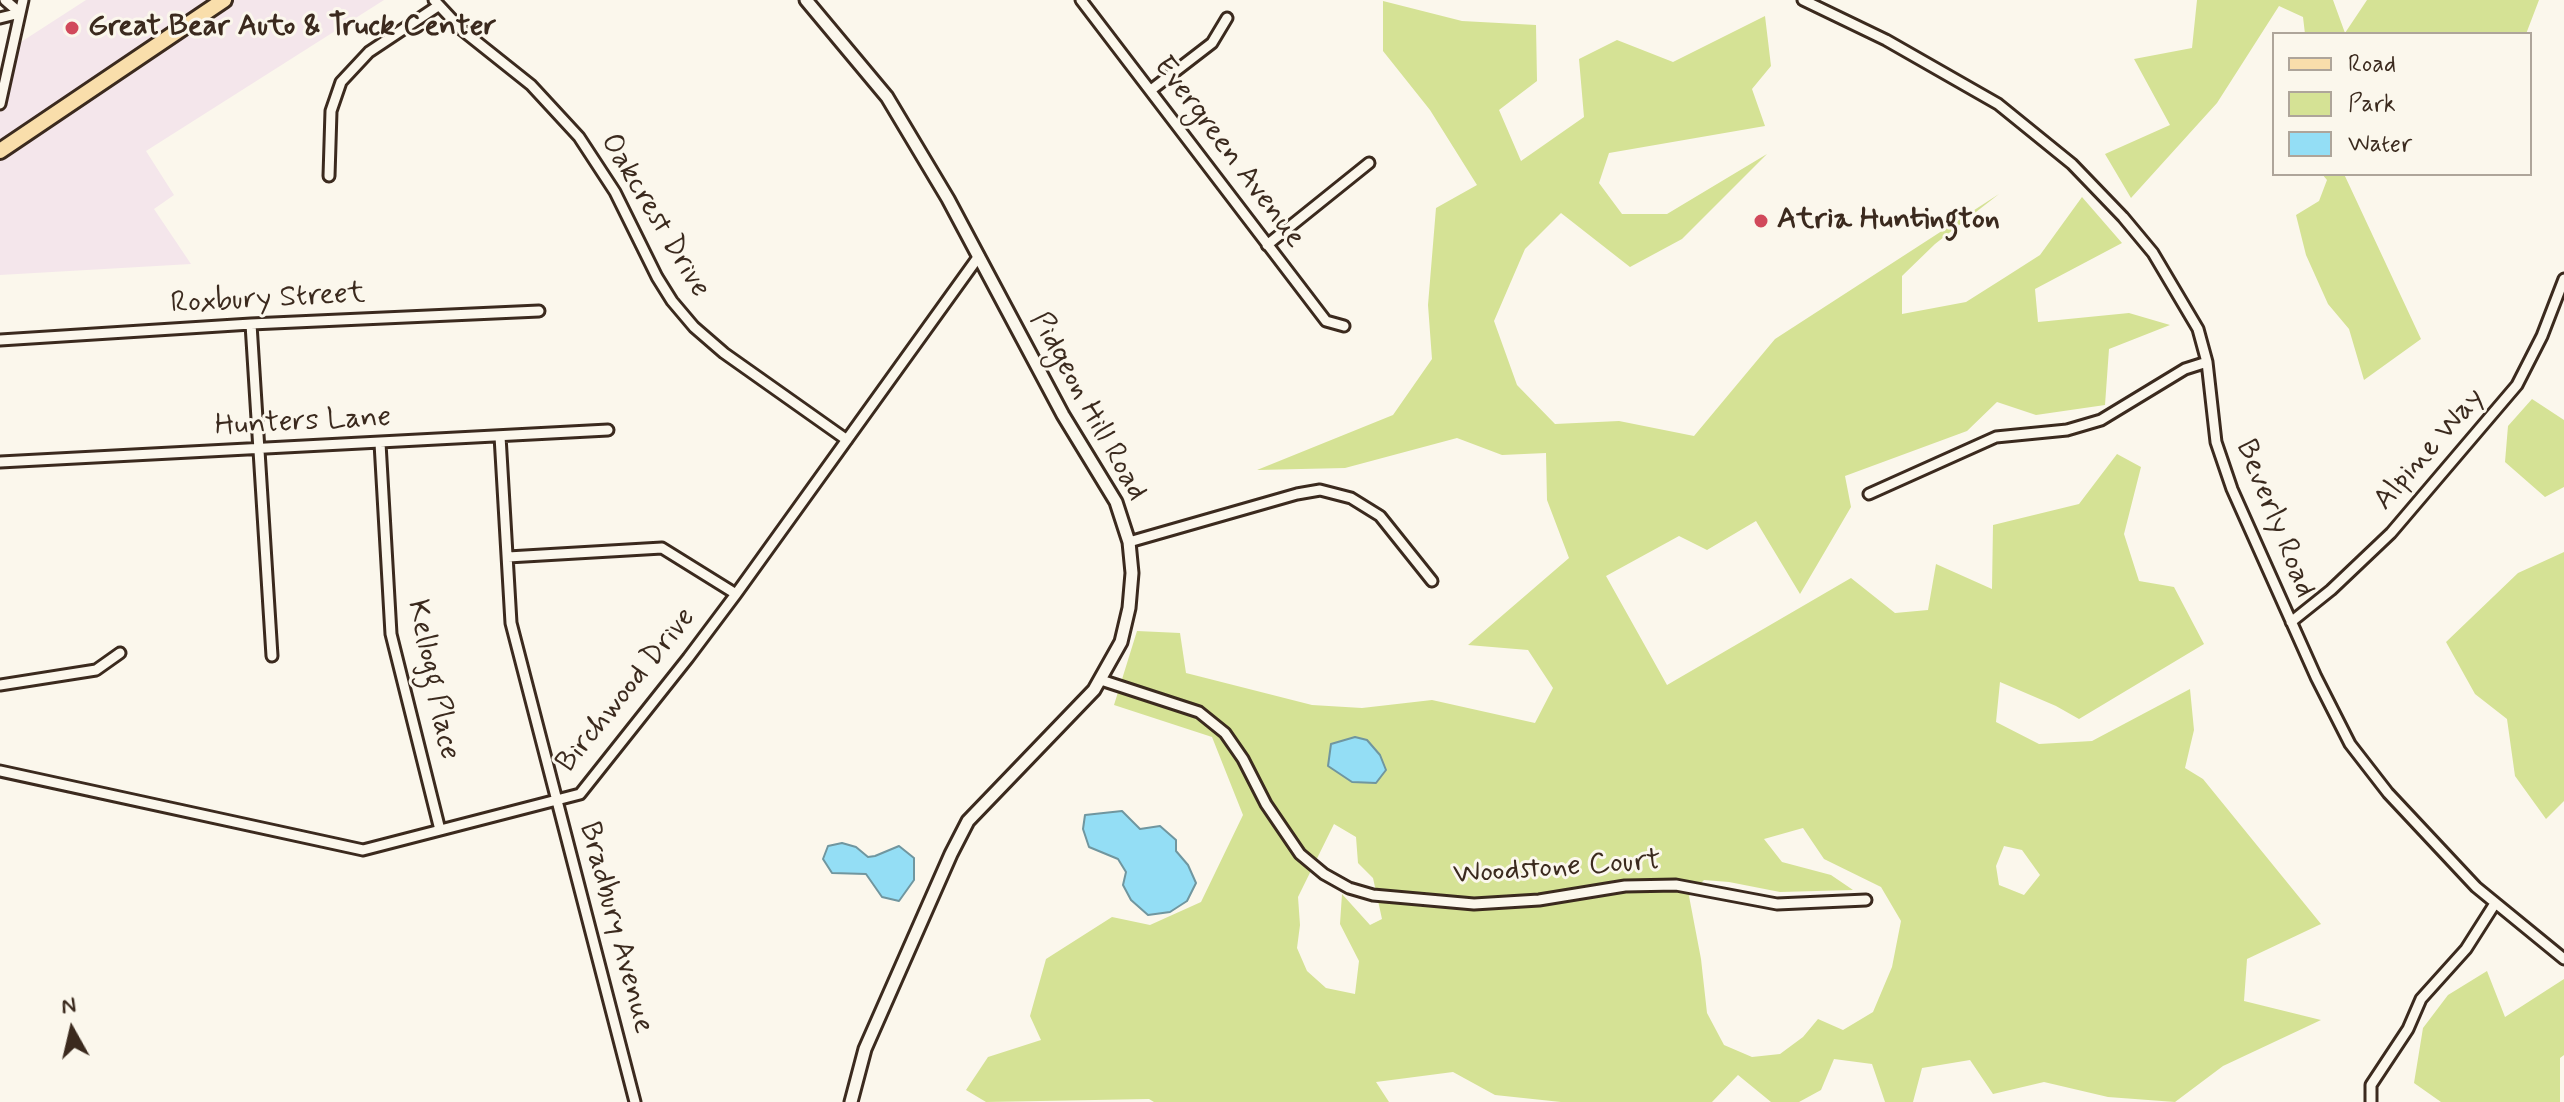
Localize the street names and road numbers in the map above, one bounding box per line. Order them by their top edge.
street label: Evergreen Avenue [1144,50,1312,256]
street label: Oakcrest Drive [591,127,717,305]
street label: Roxbury Street [170,277,366,323]
street label: Pidgeon Hill Road [1020,306,1154,508]
street label: Alpine Way [2367,381,2493,519]
street label: Hunters Lane [214,400,392,446]
street label: Beverly Road [2226,435,2322,603]
street label: Kellogg Place [397,597,467,763]
street label: Birchwood Drive [550,601,704,781]
street label: Bradbury Avenue [570,819,660,1037]
street label: Woodstone Court [1452,844,1662,894]

